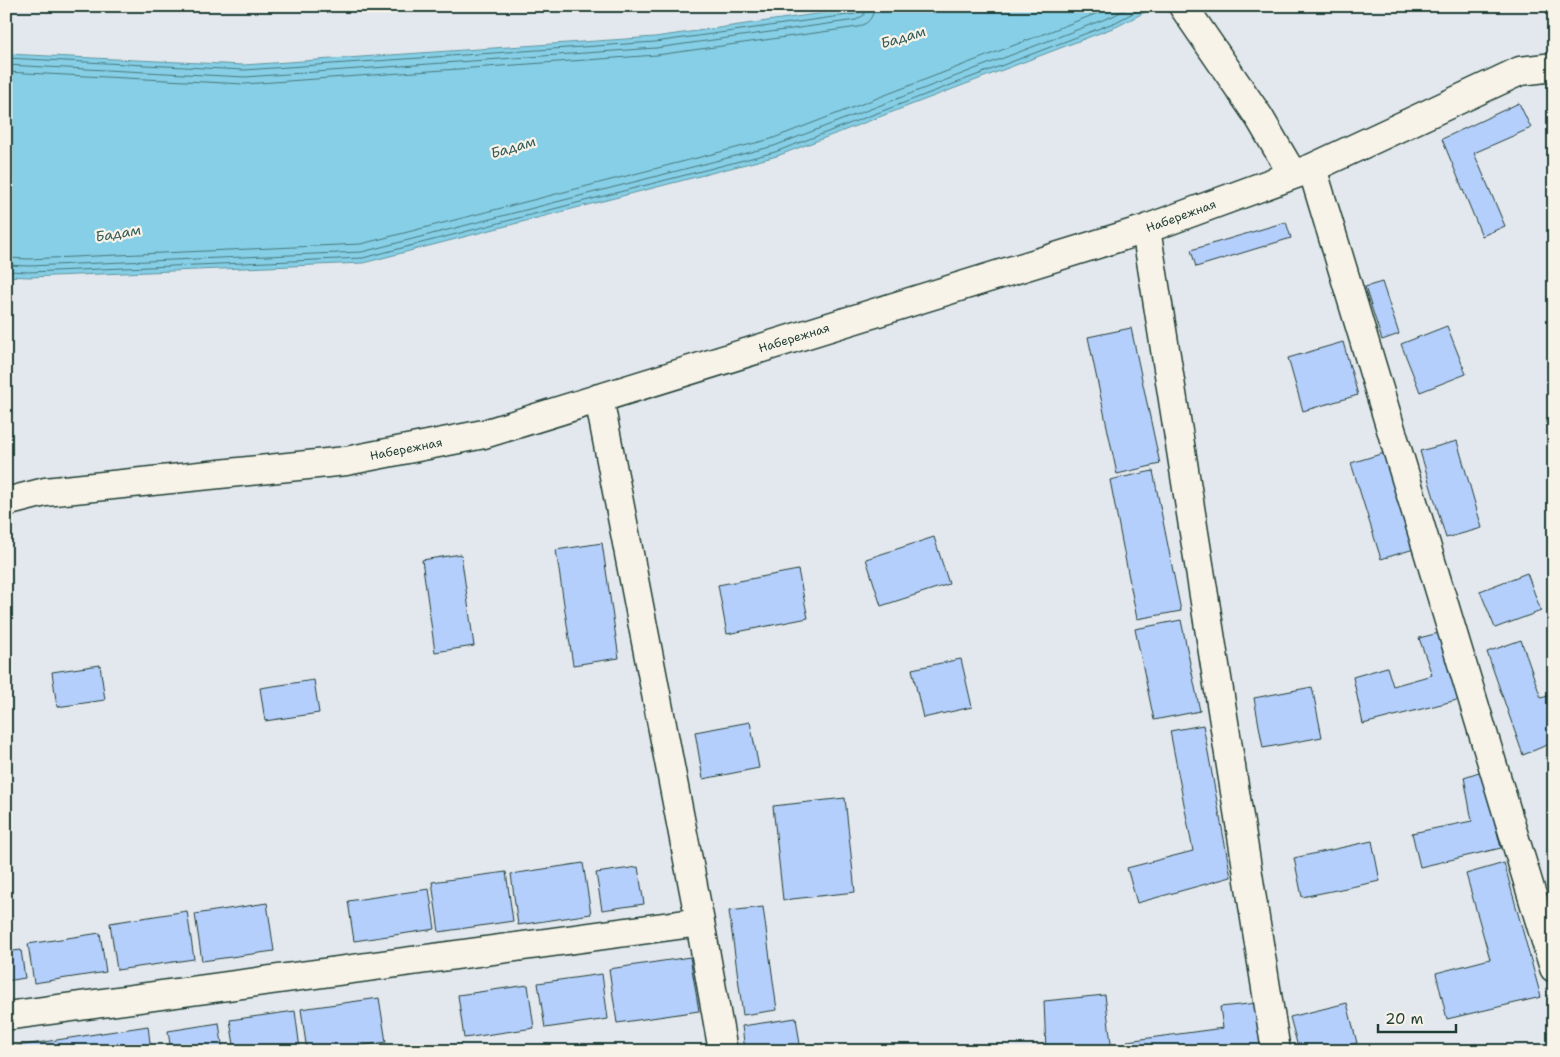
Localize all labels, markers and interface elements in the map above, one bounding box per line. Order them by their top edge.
water label: Бадам [878,22,928,52]
water label: Бадам [488,132,538,162]
street label: Набережная [1144,196,1218,236]
water label: Бадам [94,220,142,246]
street label: Набережная [756,320,832,356]
street label: Набережная [368,434,444,464]
scale bar [1378,1002,1455,1034]
text: 20 m [1385,1009,1424,1029]

